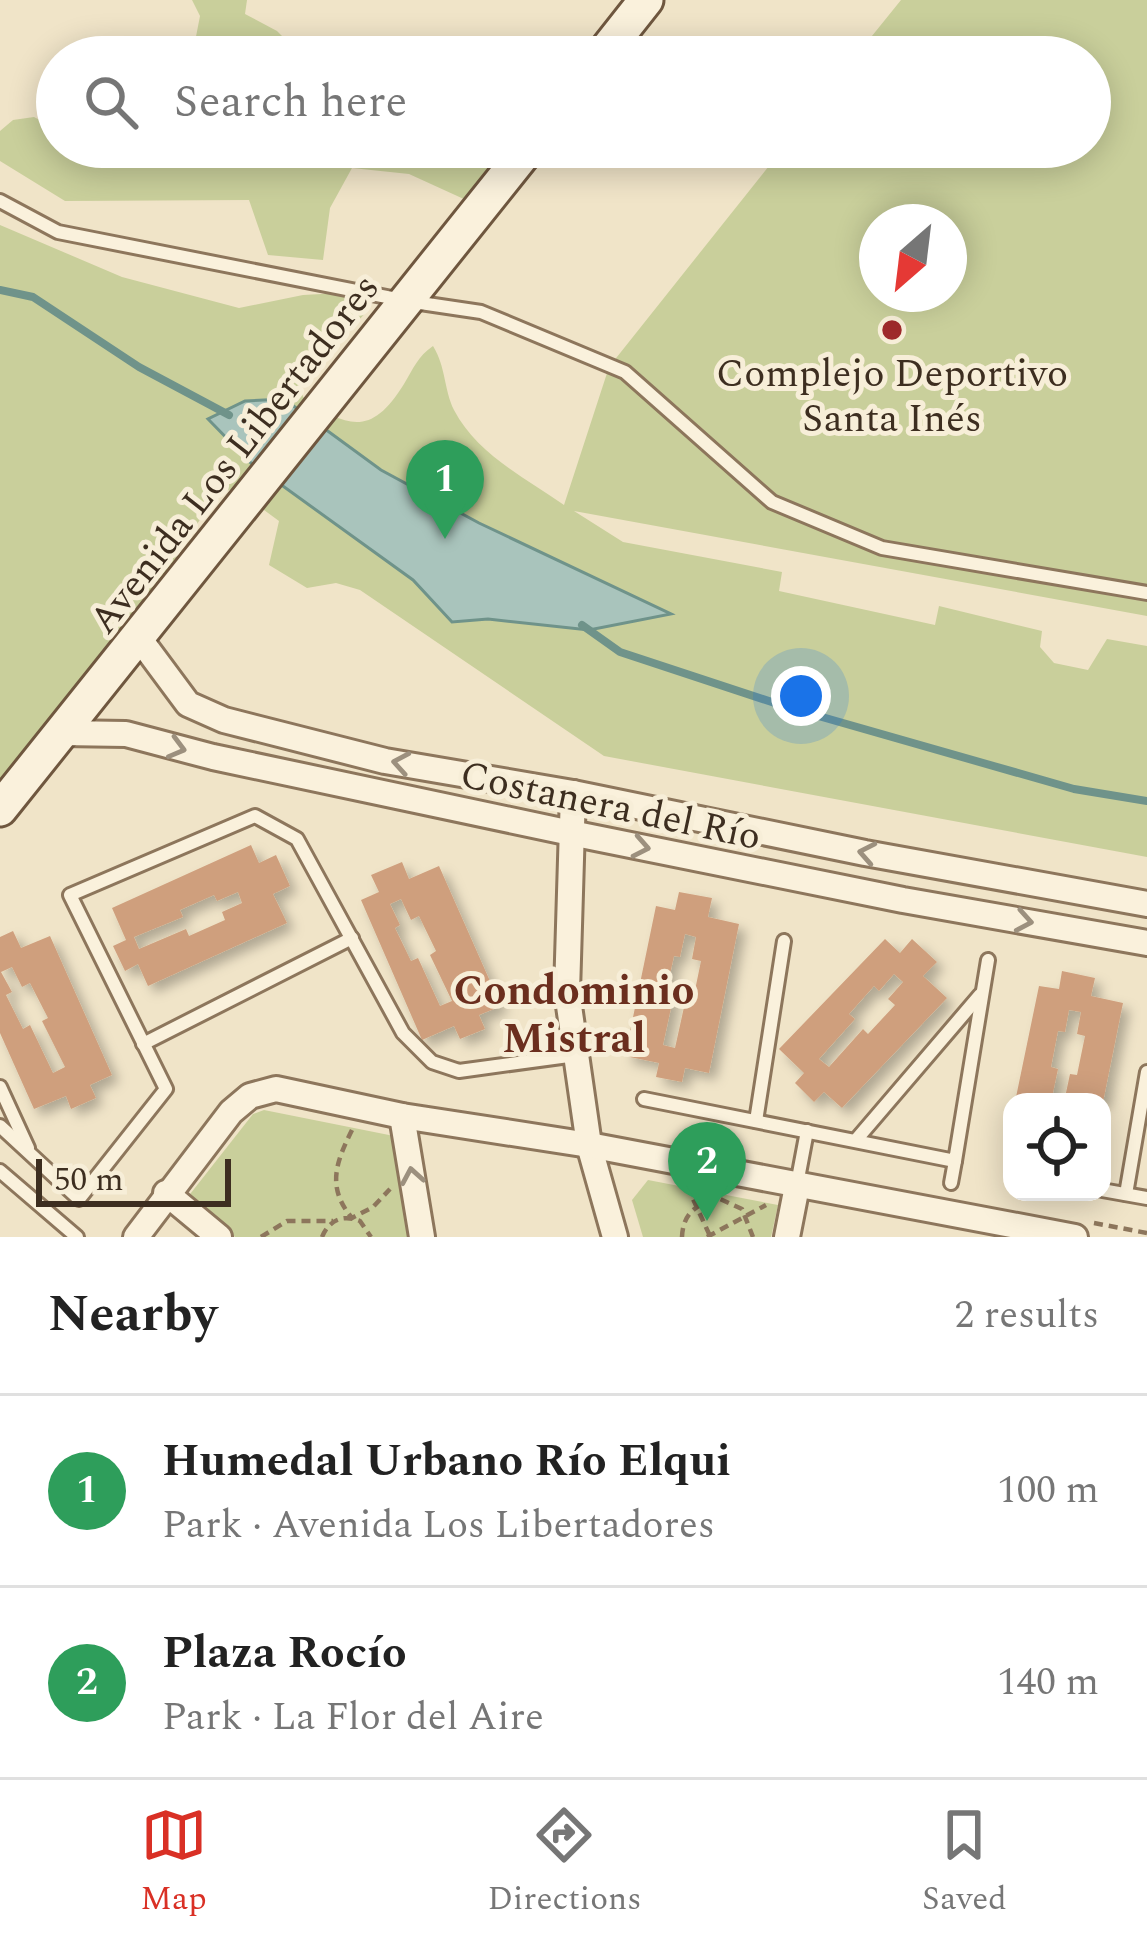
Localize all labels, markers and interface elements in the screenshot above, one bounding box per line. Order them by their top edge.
search box [36,36,1111,168]
text: Search here [174,68,407,137]
icon: search [78,69,144,135]
north arrow [859,204,967,312]
street label: Avenida Los Libertadores [75,262,395,647]
marker: Complejo Deportivo Santa Inés [879,317,905,343]
place label: Complejo Deportivo Santa Inés [716,345,1068,449]
pin: 1 [406,440,484,539]
your location [771,666,831,726]
one-way arrow [167,734,187,759]
street label: Costanera del Río [455,746,766,867]
one-way arrow [392,752,412,777]
one-way arrow [630,834,650,859]
one-way arrow [857,841,877,867]
one-way arrow [1013,908,1033,933]
district label: Condominio Mistral [454,960,694,1071]
map controls [1003,1093,1111,1201]
button: locate [1003,1093,1111,1201]
pin: 2 [668,1122,746,1221]
scale bar [36,1153,231,1206]
text: 50 m [54,1155,124,1205]
one-way arrow [401,1167,426,1187]
text: Nearby [48,1276,217,1354]
text: 2 results [955,1286,1099,1345]
text: Humedal Urbano Río Elqui [162,1427,731,1496]
text: 1 [76,1461,98,1520]
text: 100 m [997,1461,1099,1520]
text: Park · Avenida Los Libertadores [162,1496,715,1555]
text: Plaza Rocío [162,1619,407,1688]
text: 2 [76,1653,98,1712]
text: 140 m [997,1653,1099,1712]
text: Park · La Flor del Aire [162,1688,544,1747]
tab: Map [140,1802,207,1924]
tab: Directions [487,1802,641,1924]
tab: Saved [922,1802,1007,1924]

